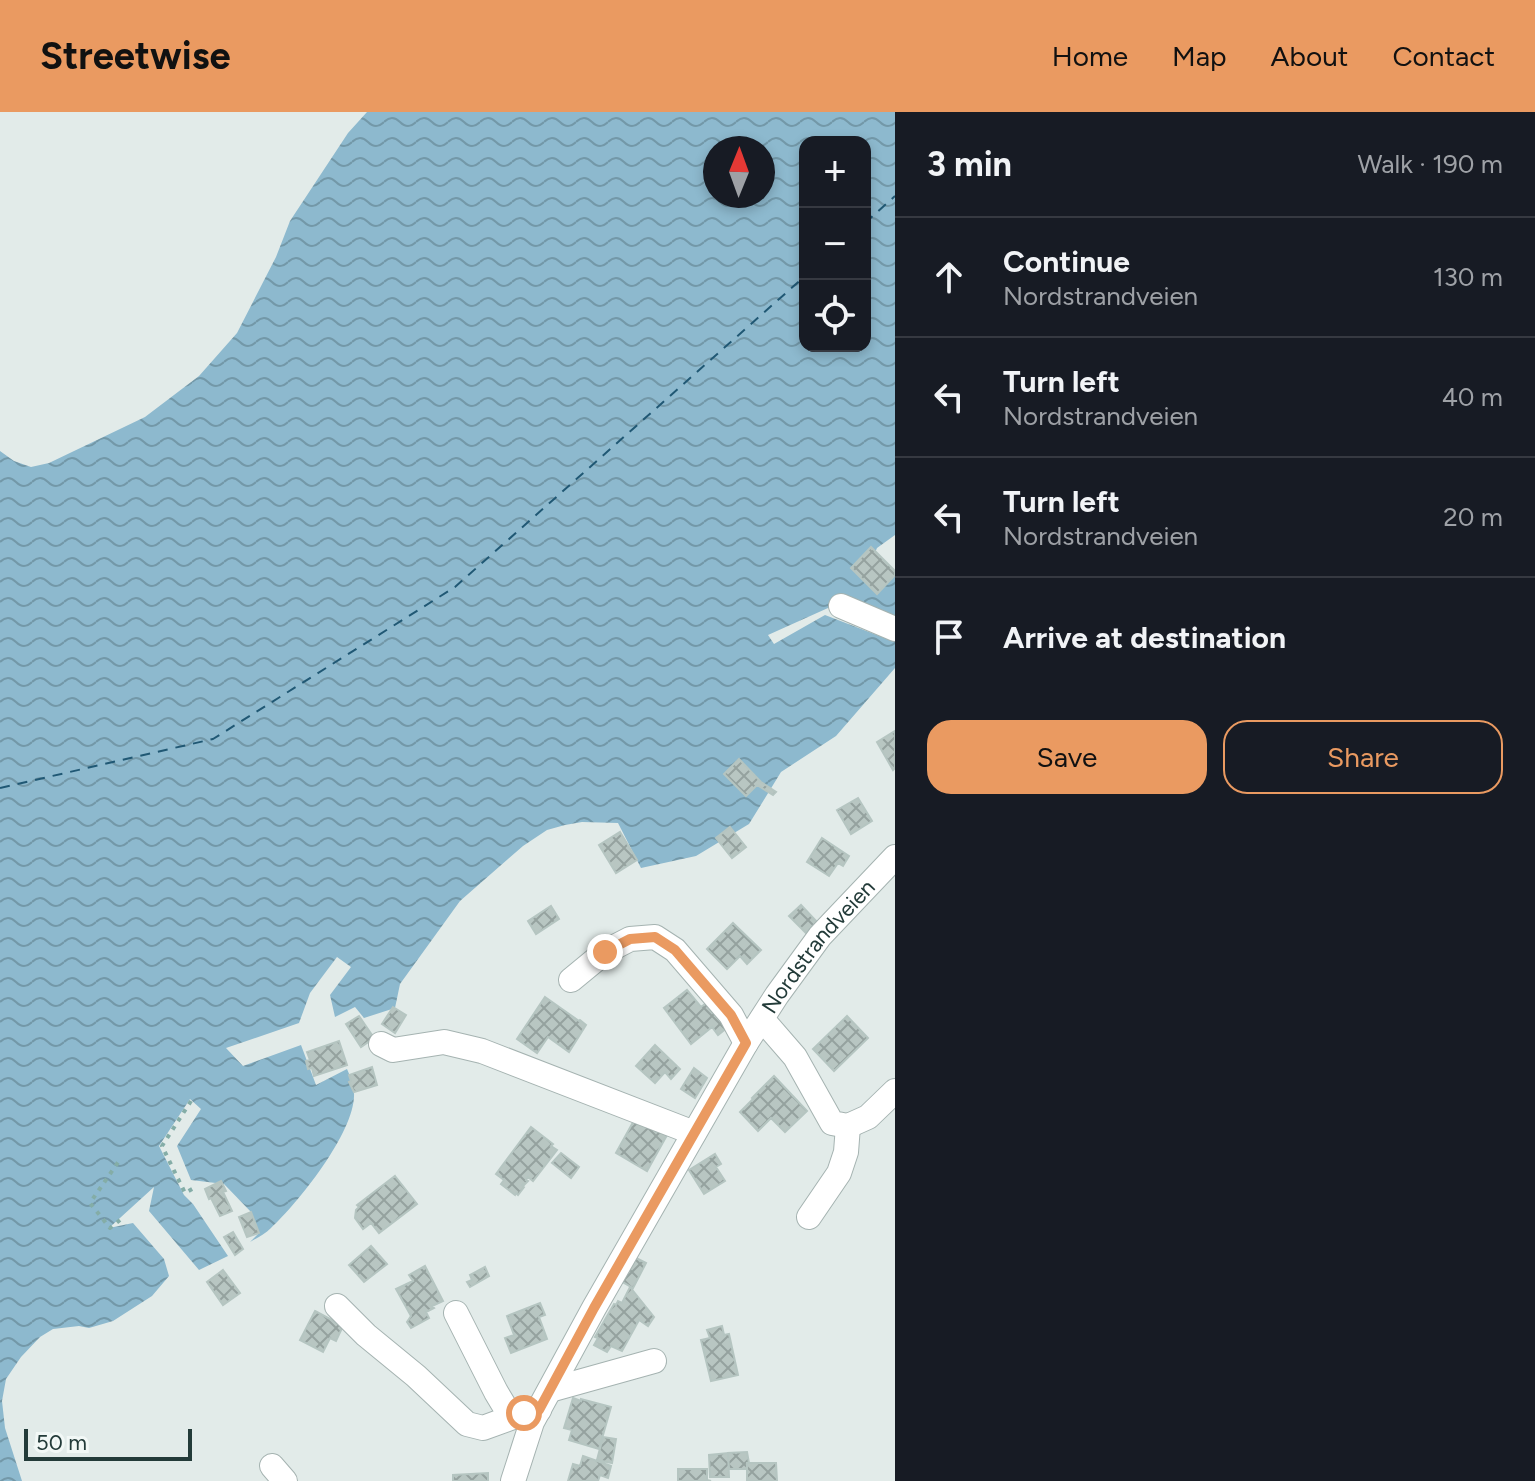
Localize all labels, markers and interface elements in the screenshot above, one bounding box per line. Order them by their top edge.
text: Streetwise [40,33,231,79]
text: Home [1052,39,1128,73]
text: Map [1172,39,1227,73]
text: About [1271,39,1348,73]
text: Contact [1392,39,1495,73]
north arrow [703,136,775,208]
map controls [799,136,871,352]
button: + [799,136,871,208]
text: 3 min [927,144,1012,185]
text: Walk · 190 m [1357,148,1503,180]
button: − [799,208,871,280]
text: Continue [1003,243,1130,280]
icon: ahead [927,255,971,299]
text: 130 m [1433,261,1503,293]
button: locate [799,280,871,352]
text: Nordstrandveien [1003,280,1198,312]
text: Turn left [1003,363,1120,400]
icon: left [927,375,971,419]
text: 40 m [1442,381,1503,413]
text: Nordstrandveien [1003,400,1198,432]
text: Turn left [1003,483,1120,520]
icon: left [927,495,971,539]
text: 20 m [1443,501,1503,533]
text: Nordstrandveien [1003,520,1198,552]
icon: arrive [927,615,971,659]
text: Arrive at destination [1003,619,1286,656]
button: Save [927,720,1207,794]
button: Share [1223,720,1503,794]
street label: Nordstrandveien [756,874,881,1019]
route end [587,934,623,970]
route start [506,1395,542,1431]
scale bar [24,1425,192,1461]
text: 50 m [36,1429,87,1456]

